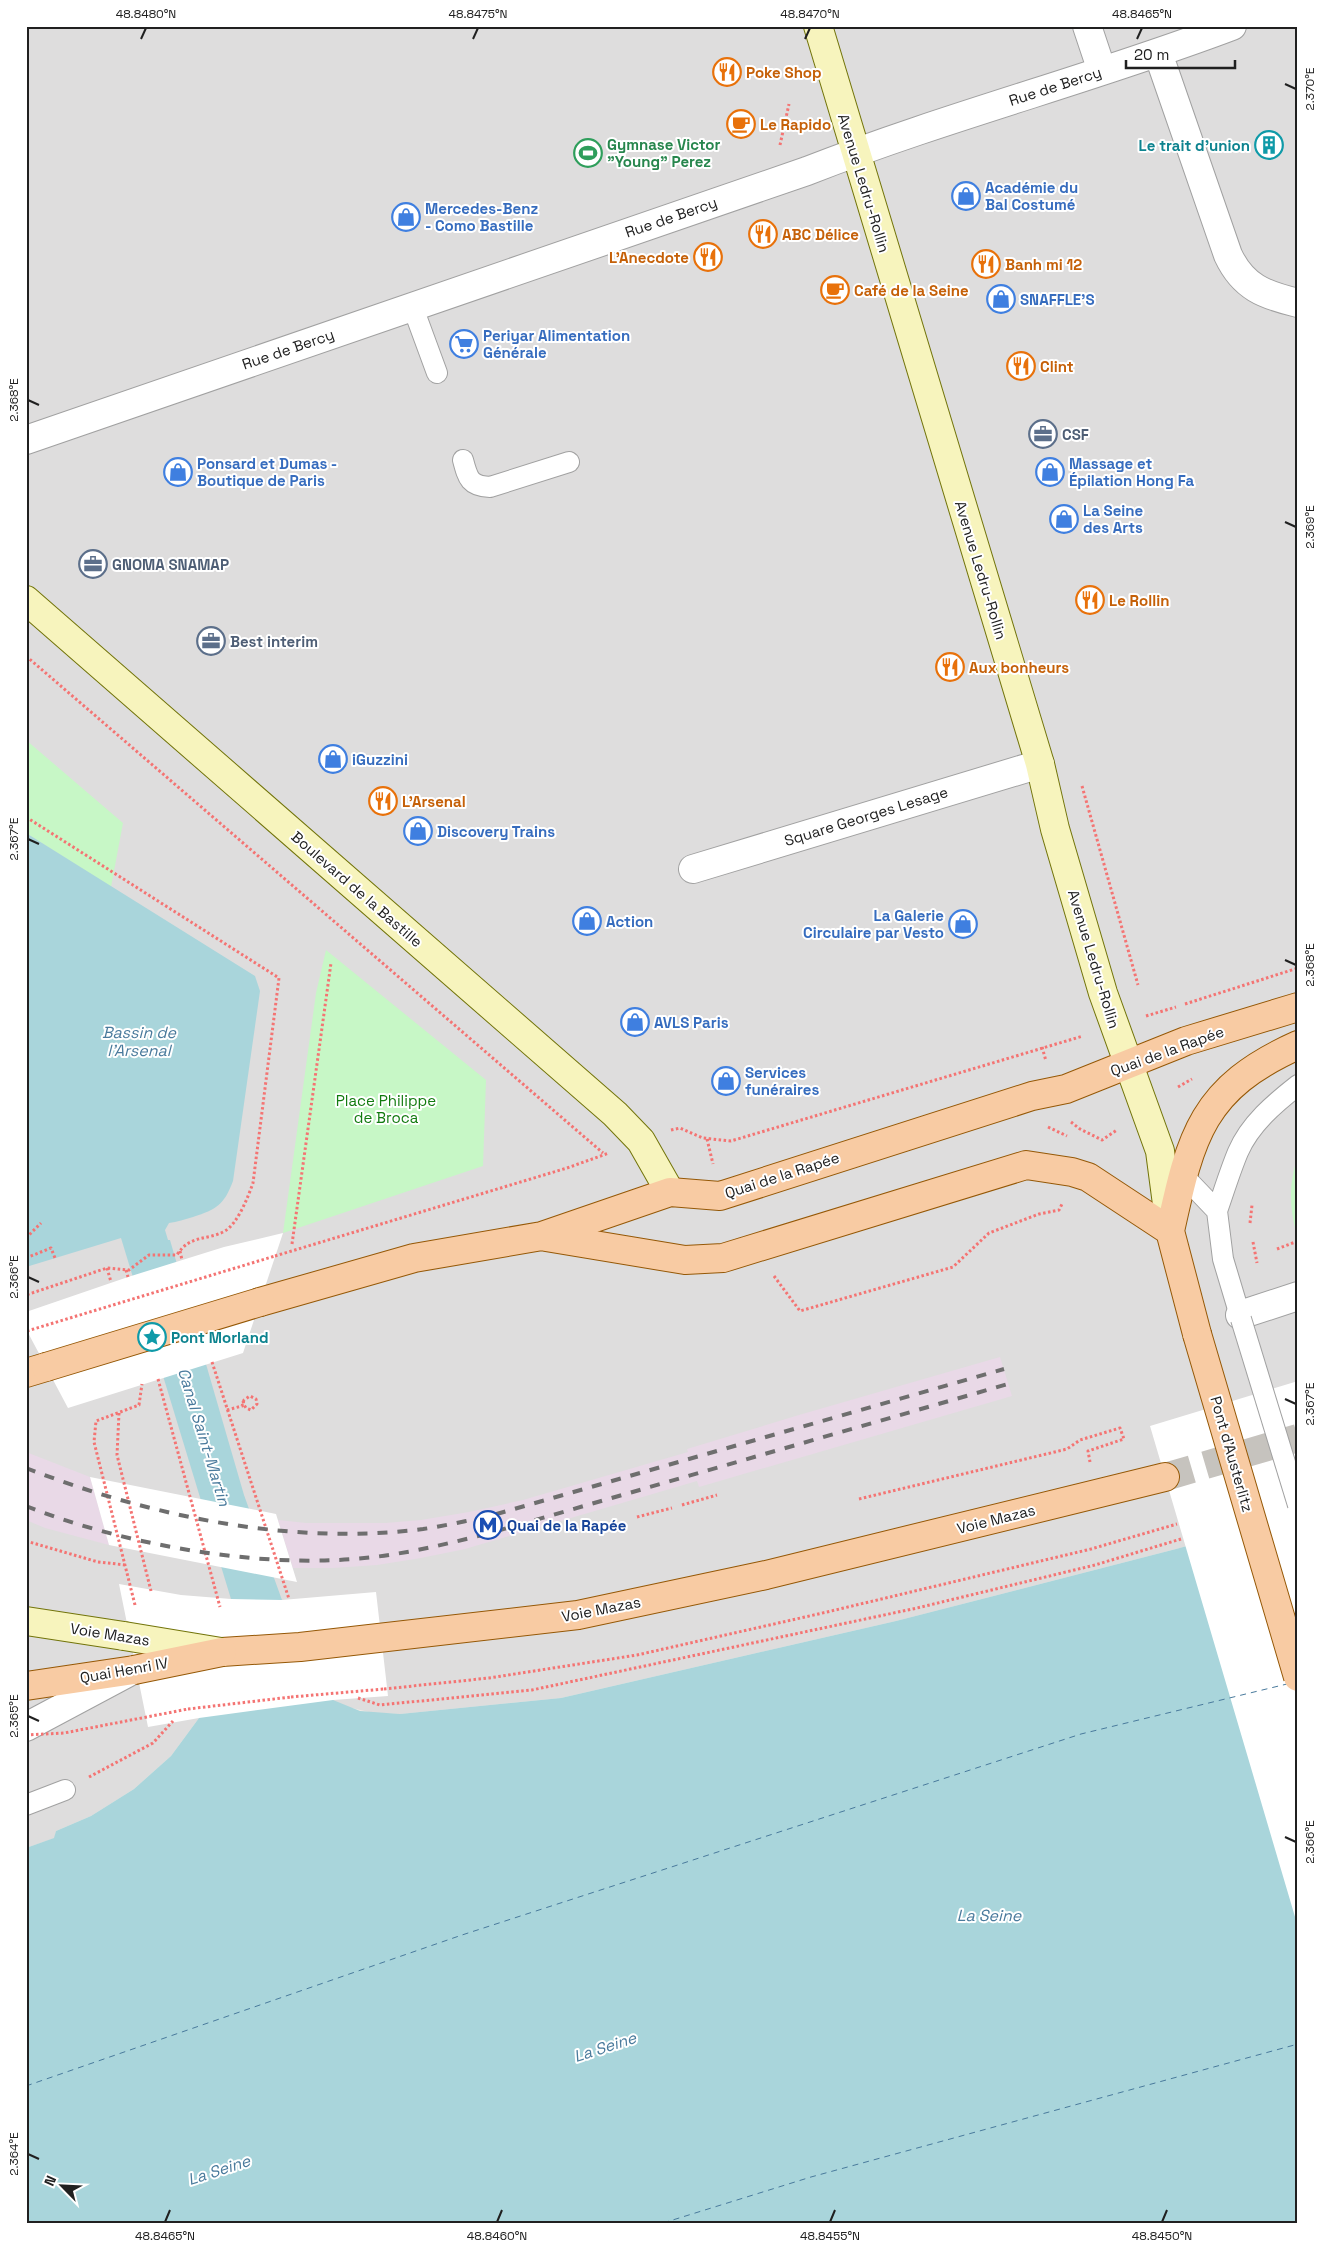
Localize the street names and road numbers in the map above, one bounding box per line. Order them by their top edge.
street label: Rue de Bercy [1006,62,1104,110]
street label: Avenue Ledru-Rollin [834,111,894,255]
street label: Rue de Bercy [622,192,720,242]
street label: Rue de Bercy [239,324,337,374]
street label: Avenue Ledru-Rollin [951,498,1011,642]
street label: Square Georges Lesage [782,782,950,850]
street label: Boulevard de la Bastille [288,827,427,951]
street label: Avenue Ledru-Rollin [1064,887,1124,1031]
street label: Quai de la Rapée [1108,1022,1226,1080]
street label: Quai de la Rapée [722,1147,842,1202]
street label: Pont d'Austerlitz [1206,1394,1258,1514]
street label: Voie Mazas [955,1500,1037,1538]
street label: Voie Mazas [560,1592,642,1626]
street label: Voie Mazas [69,1618,151,1650]
street label: Quai Henri IV [78,1653,170,1687]

